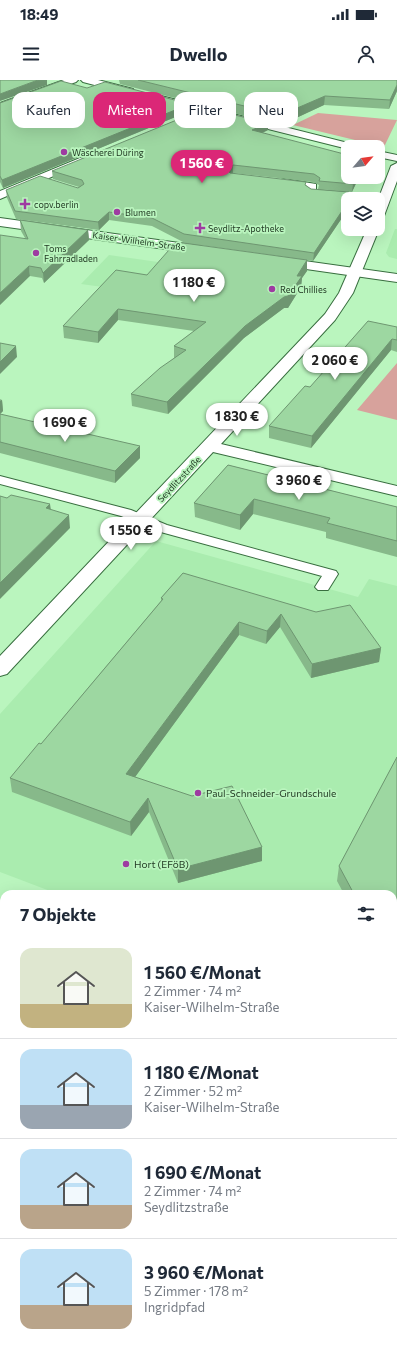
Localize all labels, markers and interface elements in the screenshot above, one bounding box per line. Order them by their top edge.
text: 18:49 [20,5,59,23]
icon: menu [20,43,42,65]
text: Dwello [170,43,227,65]
icon: person [355,43,377,65]
chip: Kaufen [12,92,85,128]
chip: Mieten [93,92,166,128]
chip: Filter [174,92,236,128]
chip: Neu [244,92,298,128]
north arrow [341,140,385,184]
map controls [341,140,385,236]
marker: Wäscherei Düring [59,147,69,157]
place label: Wäscherei Düring [72,147,144,158]
pin: 1 560 € [165,150,239,184]
text: 1 560 € [180,155,224,171]
button: layers [341,192,385,236]
marker: copv.berlin [19,198,31,210]
place label: copv.berlin [34,199,79,210]
marker: Blumen [112,207,122,217]
place label: Blumen [125,207,156,218]
marker: Seydlitz-Apotheke [195,223,205,233]
place label: Seydlitz-Apotheke [208,223,284,234]
street label: Kaiser-Wilhelm-Straße [92,229,186,253]
place label: Toms Fahrradladen [44,243,98,264]
marker: Toms Fahrradladen [31,248,41,258]
pin: 1 180 € [157,269,231,303]
text: 1 180 € [173,274,215,290]
marker: Red Chillies [267,284,277,294]
place label: Red Chillies [280,284,327,295]
pin: 2 060 € [298,347,372,381]
text: 2 060 € [312,352,358,368]
pin: 1 830 € [200,403,274,437]
text: 1 830 € [215,408,259,424]
pin: 1 690 € [28,409,102,443]
text: 1 690 € [43,414,87,430]
street label: Seydlitzstraße [155,454,203,504]
pin: 3 960 € [262,467,336,501]
text: 3 960 € [276,472,322,488]
pin: 1 550 € [94,517,168,551]
text: 1 550 € [109,522,153,538]
place label: Paul-Schneider-Grundschule [206,787,336,799]
marker: Paul-Schneider-Grundschule [193,788,203,798]
place label: Hort (EFöB) [134,858,189,870]
marker: Hort (EFöB) [121,859,131,869]
icon: filters [355,903,377,925]
text: 7 Objekte [20,904,96,925]
text: 1 560 €/Monat [144,962,261,983]
icon: home [52,964,100,1012]
text: 2 Zimmer · 74 m² [144,983,242,999]
text: Kaiser-Wilhelm-Straße [144,999,279,1015]
text: 1 180 €/Monat [144,1062,259,1083]
icon: home [52,1065,100,1113]
text: 2 Zimmer · 52 m² [144,1083,242,1099]
text: Kaiser-Wilhelm-Straße [144,1099,279,1115]
text: 1 690 €/Monat [144,1162,261,1183]
icon: home [52,1165,100,1213]
text: 2 Zimmer · 74 m² [144,1183,242,1199]
text: Seydlitzstraße [144,1199,229,1215]
text: 3 960 €/Monat [144,1262,264,1283]
icon: home [52,1265,100,1313]
text: 5 Zimmer · 178 m² [144,1283,248,1299]
text: Ingridpfad [144,1299,205,1315]

